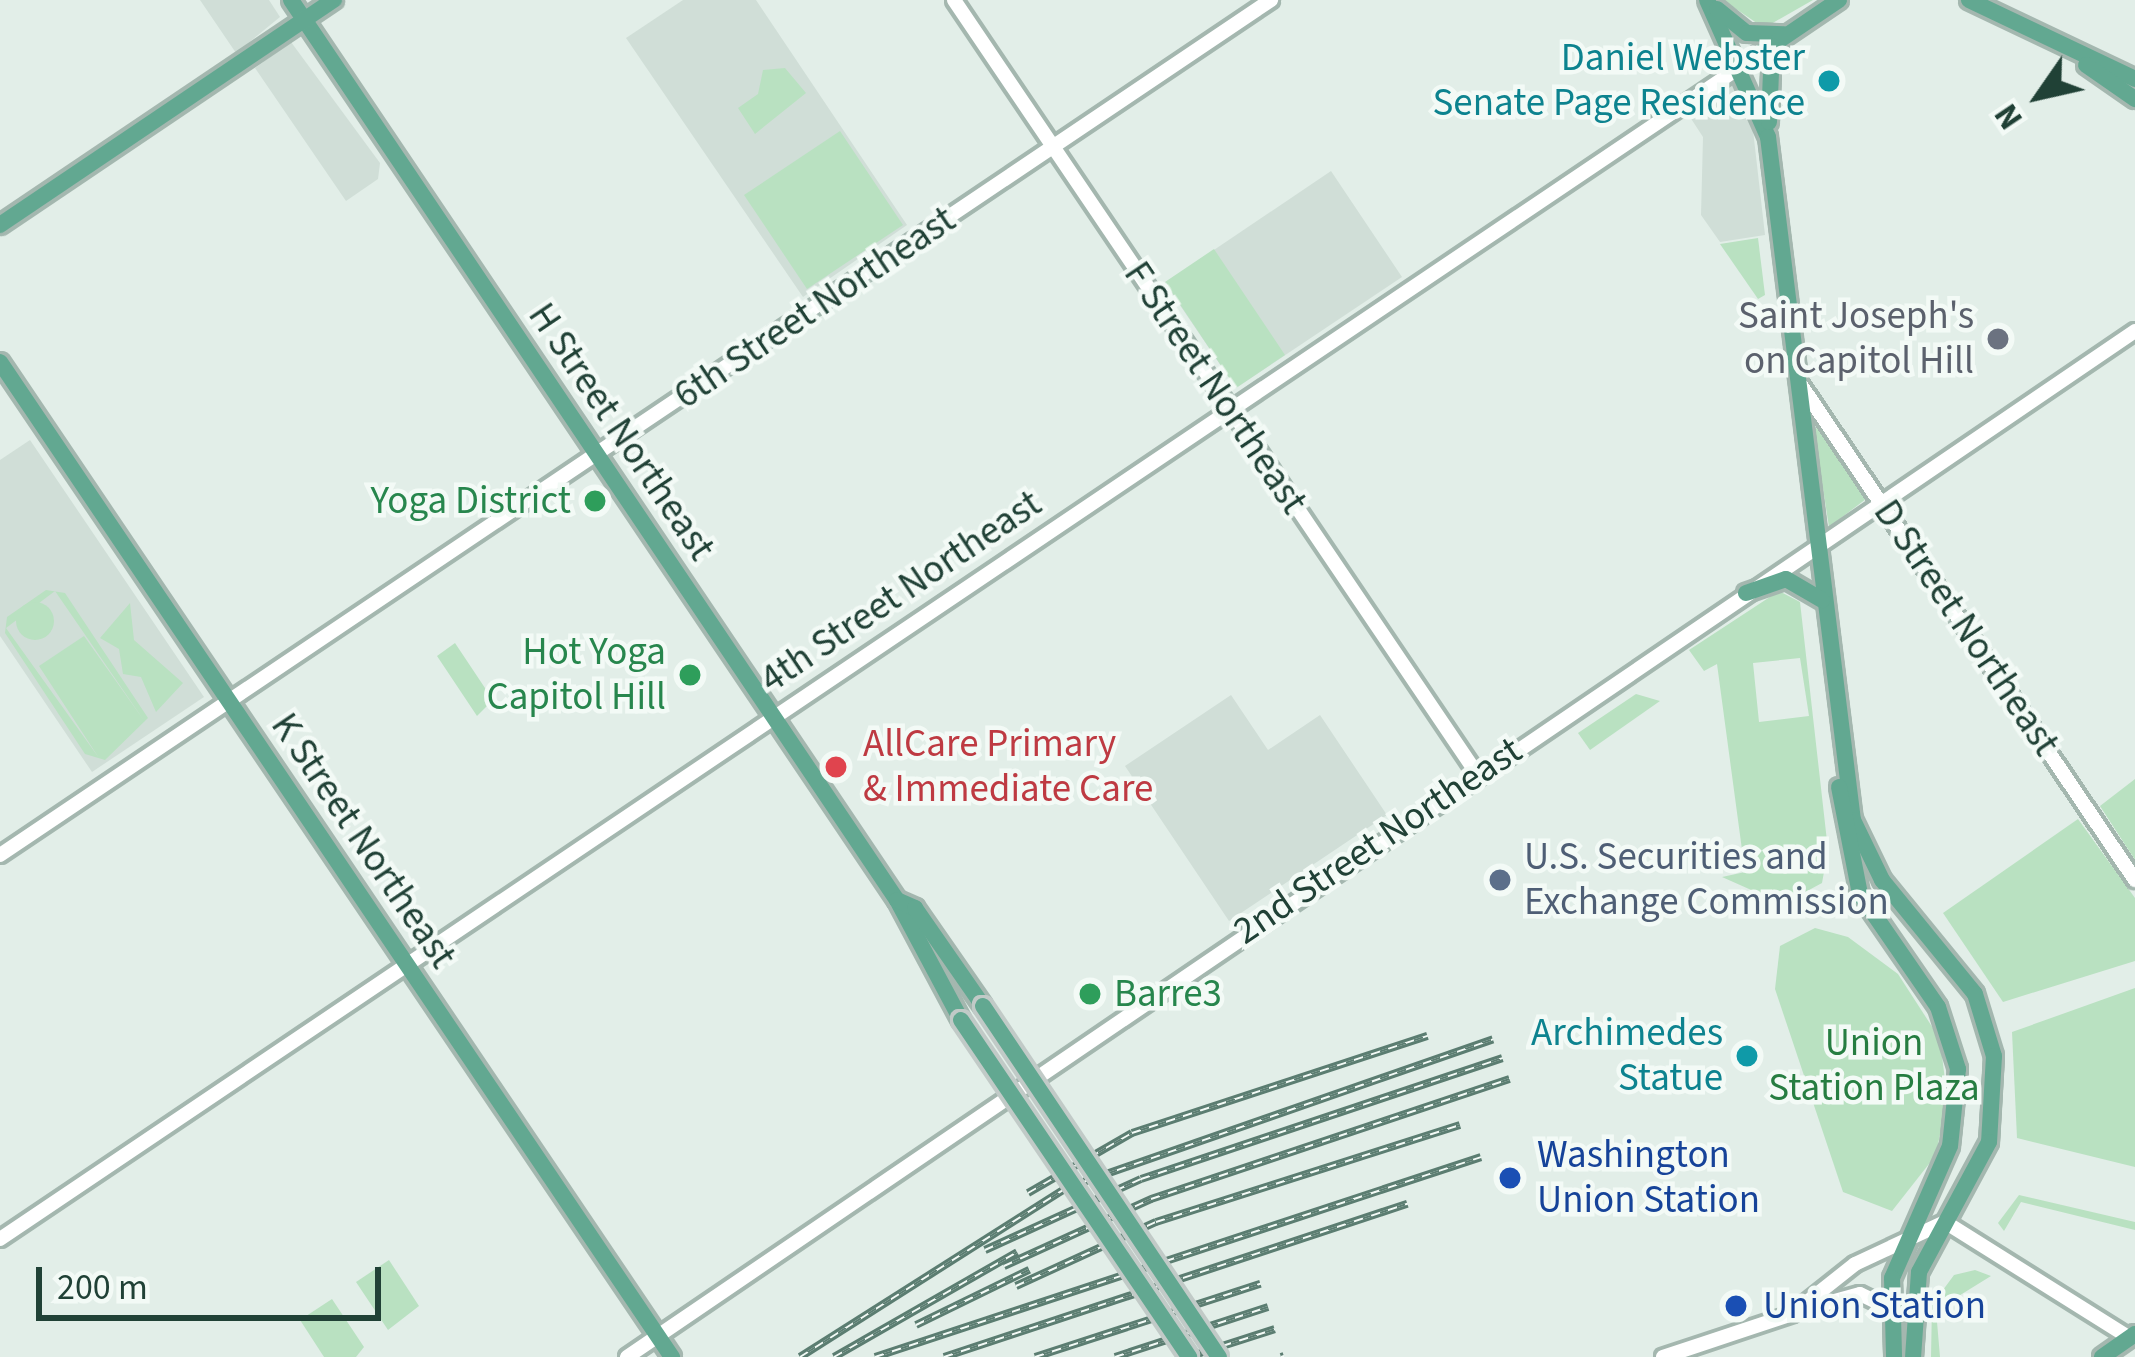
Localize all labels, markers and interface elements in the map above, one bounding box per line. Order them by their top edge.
place label: Daniel Webster Senate Page Residence [1433,36,1805,127]
north arrow [1979,36,2099,156]
marker: Daniel Webster Senate Page Residence [1816,68,1842,94]
text: N [1983,94,2034,139]
street label: 6th Street Northeast [666,197,964,419]
street label: F Street Northeast [1113,253,1317,523]
street label: H Street Northeast [518,294,724,570]
place label: Saint Joseph's on Capitol Hill [1738,294,1974,385]
marker: Saint Joseph's on Capitol Hill [1985,326,2011,352]
place label: Yoga District [370,478,571,524]
street label: 4th Street Northeast [752,481,1050,703]
marker: Yoga District [582,488,608,514]
street label: D Street Northeast [1863,491,2069,765]
place label: Hot Yoga Capitol Hill [486,630,666,721]
marker: Hot Yoga Capitol Hill [677,662,703,688]
street label: K Street Northeast [260,705,466,977]
place label: AllCare Primary & Immediate Care [863,722,1153,813]
street label: 2nd Street Northeast [1225,727,1531,955]
marker: AllCare Primary & Immediate Care [820,751,852,783]
place label: U.S. Securities and Exchange Commission [1524,835,1889,926]
marker: U.S. Securities and Exchange Commission [1487,867,1513,893]
place label: Barre3 [1114,971,1222,1017]
marker: Barre3 [1077,981,1103,1007]
place label: Archimedes Statue [1531,1011,1723,1102]
park label: Union Station Plaza [1768,1021,1980,1112]
marker: Archimedes Statue [1734,1043,1760,1069]
place label: Washington Union Station [1537,1133,1760,1224]
marker: Washington Union Station [1494,1162,1526,1194]
scale bar [42,1243,387,1317]
text: 200 m [57,1262,148,1313]
place label: Union Station [1763,1283,1986,1329]
marker: Union Station [1720,1290,1752,1322]

